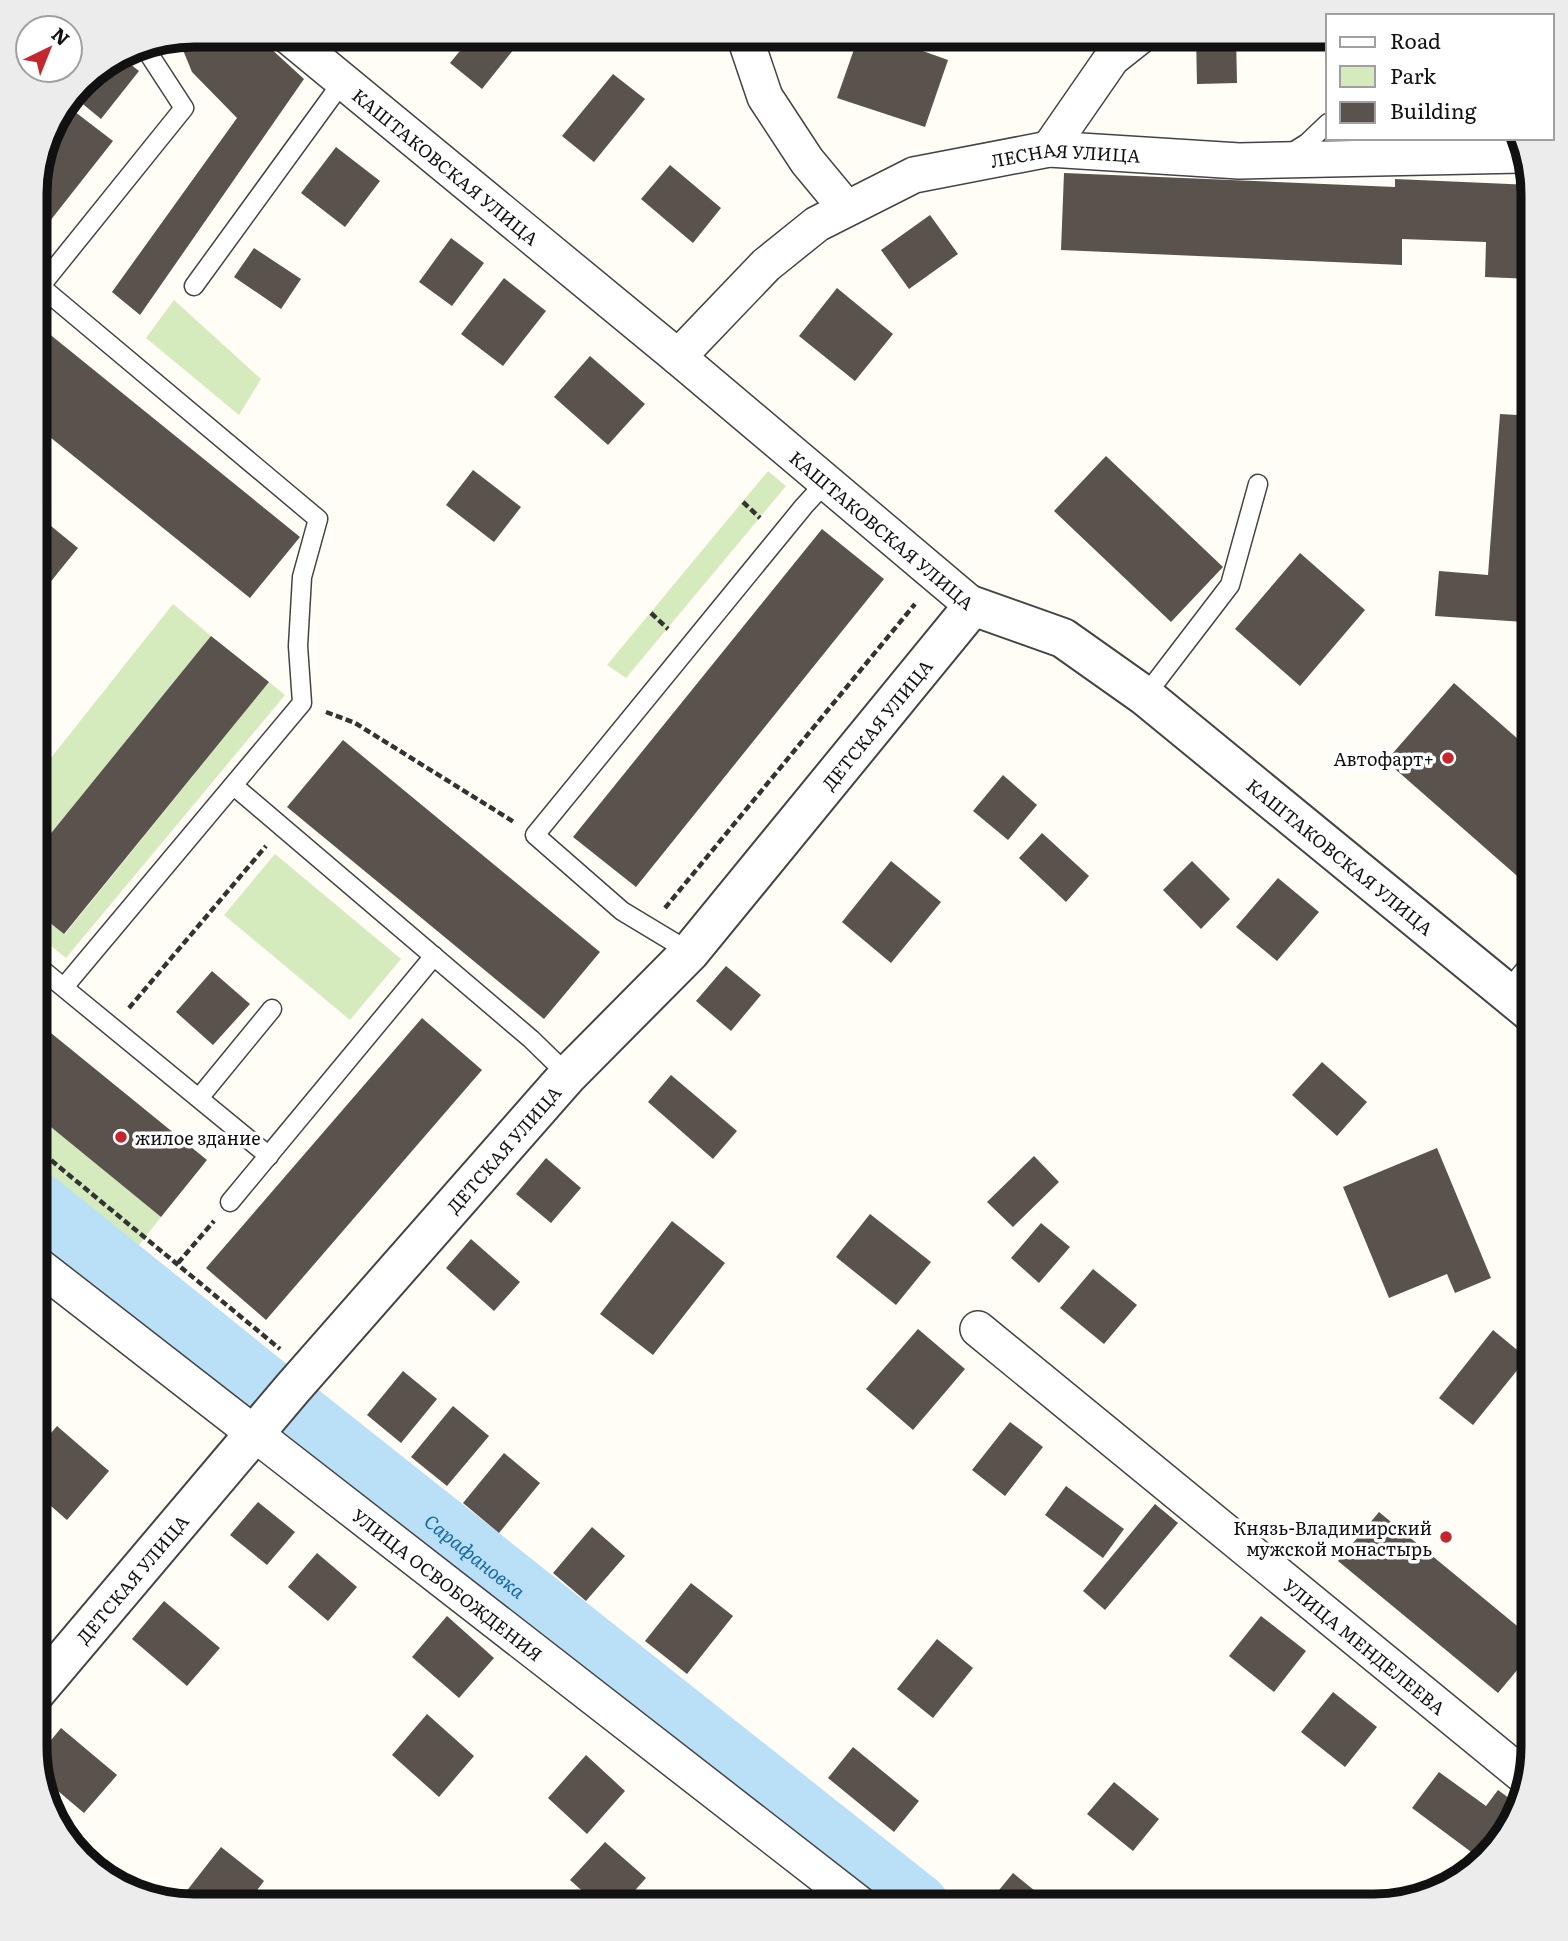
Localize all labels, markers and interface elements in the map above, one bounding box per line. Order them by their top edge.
north arrow [14,14,84,84]
legend [1326,14,1554,140]
text: N [46,20,77,52]
text: Road [1390,24,1441,55]
text: Park [1390,59,1436,90]
street label: КАШТАКОВСКАЯ УЛИЦА [347,81,545,251]
text: Building [1390,94,1477,125]
street label: ЛЕСНАЯ УЛИЦА [988,134,1141,174]
street label: КАШТАКОВСКАЯ УЛИЦА [784,444,981,615]
street label: ДЕТСКАЯ УЛИЦА [815,653,938,795]
place label: Автофарт+ [1333,745,1434,772]
marker: Автофарт+ [1440,750,1456,766]
street label: КАШТАКОВСКАЯ УЛИЦА [1241,771,1440,941]
street label: ДЕТСКАЯ УЛИЦА [440,1079,567,1218]
place label: жилое здание [135,1124,261,1151]
marker: жилое здание [113,1129,129,1145]
street label: УЛИЦА ОСВОБОЖДЕНИЯ [347,1501,549,1667]
water label: Сарафановка [419,1507,532,1605]
street label: ДЕТСКАЯ УЛИЦА [69,1508,194,1649]
place label: Князь-Владимирский мужской монастырь [1233,1514,1432,1562]
marker: Князь-Владимирский мужской монастырь [1438,1529,1454,1545]
street label: УЛИЦА МЕНДЕЛЕЕВА [1278,1571,1452,1721]

